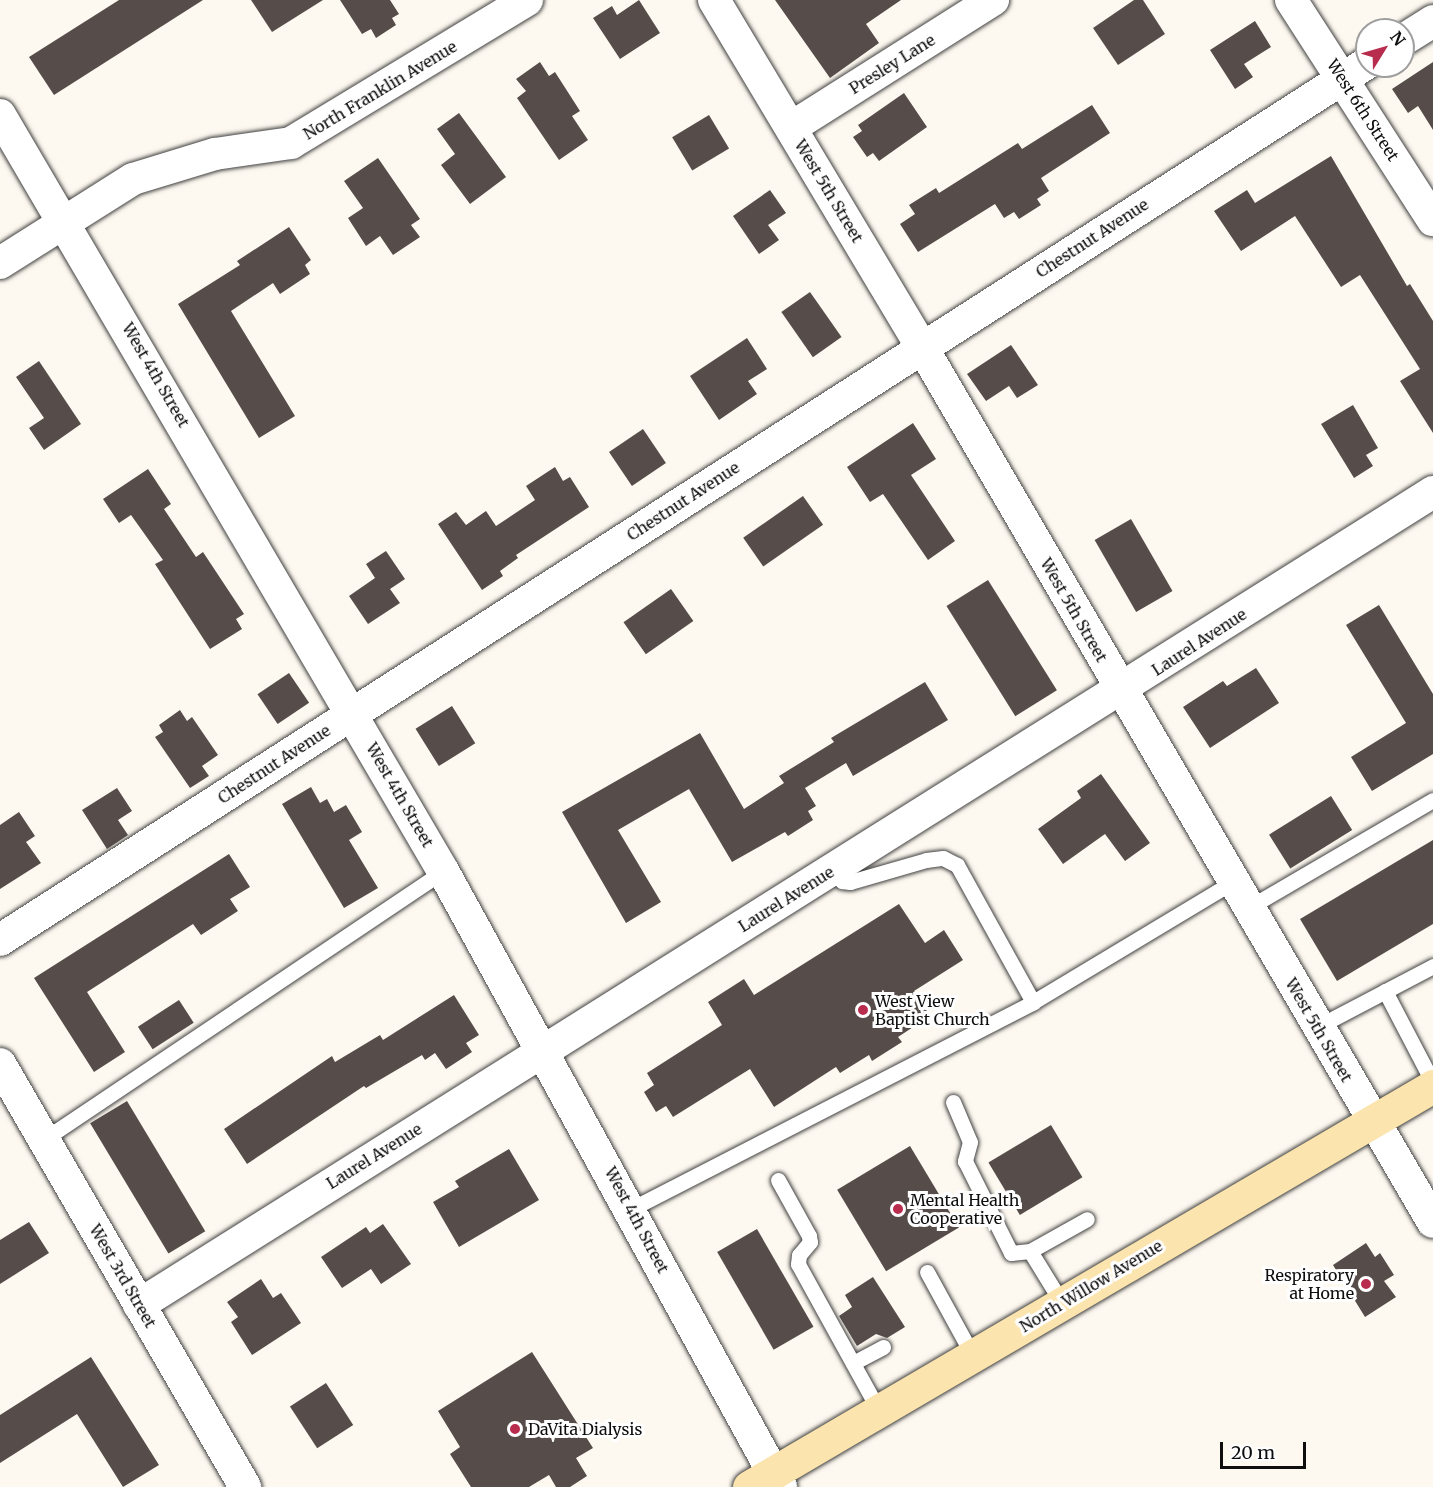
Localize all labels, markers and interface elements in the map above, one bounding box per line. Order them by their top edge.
north arrow [1355,18,1415,78]
text: N [1386,27,1410,49]
street label: Presley Lane [846,30,938,98]
street label: North Franklin Avenue [300,37,460,143]
street label: West 6th Street [1323,56,1403,164]
street label: West 5th Street [791,136,867,246]
street label: Chestnut Avenue [1032,195,1152,281]
street label: West 4th Street [118,319,194,431]
street label: Chestnut Avenue [623,458,743,544]
street label: West 5th Street [1037,555,1111,665]
street label: Laurel Avenue [1148,604,1250,680]
street label: Chestnut Avenue [214,721,334,807]
street label: West 4th Street [362,739,438,851]
street label: Laurel Avenue [735,862,837,936]
street label: West 5th Street [1282,975,1356,1085]
place label: West View Baptist Church [875,991,990,1029]
marker: West View Baptist Church [856,1003,870,1017]
street label: Laurel Avenue [323,1119,425,1193]
street label: West 4th Street [601,1164,673,1276]
place label: Mental Health Cooperative [910,1190,1019,1228]
marker: Mental Health Cooperative [891,1202,905,1216]
street label: West 3rd Street [86,1221,160,1331]
street label: North Willow Avenue [1016,1236,1166,1336]
place label: Respiratory at Home [1264,1265,1354,1303]
marker: Respiratory at Home [1359,1277,1373,1291]
place label: DaVita Dialysis [528,1419,642,1439]
marker: DaVita Dialysis [506,1420,524,1438]
scale bar [1223,1430,1308,1468]
text: 20 m [1231,1441,1275,1464]

